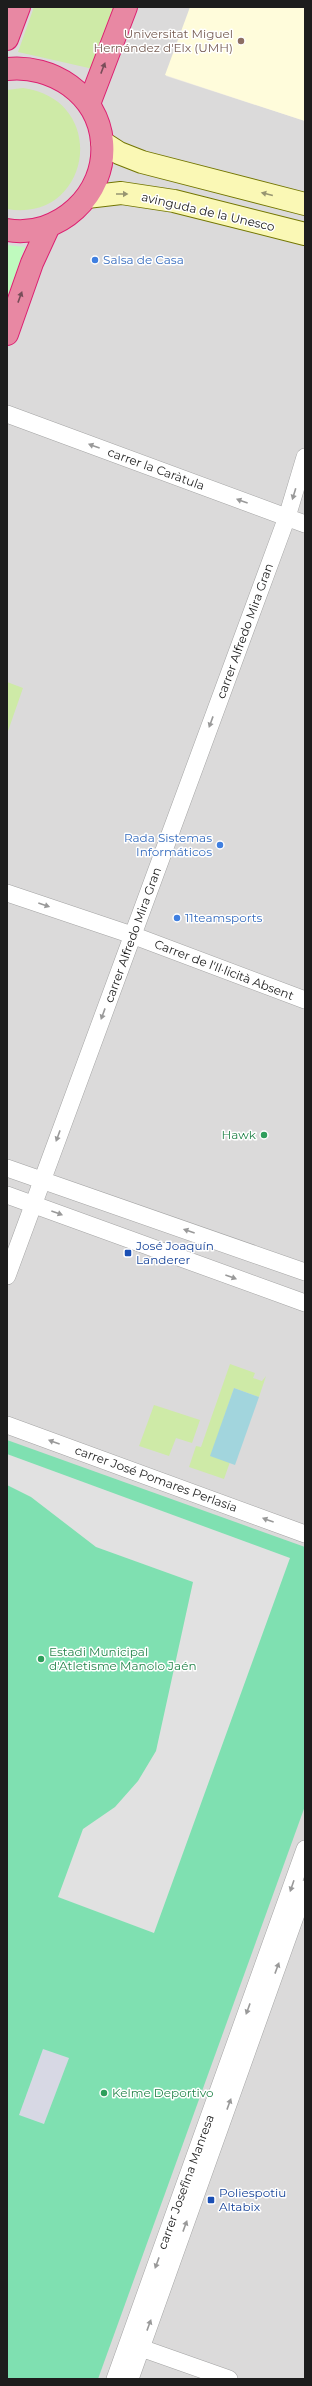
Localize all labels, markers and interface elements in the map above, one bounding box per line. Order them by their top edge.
place label: Universitat Miguel Hernández d'Elx (UMH) [93,26,233,55]
marker: Universitat Miguel Hernández d'Elx (UMH) [236,36,246,46]
one-way arrow [101,62,107,74]
street label: avinguda de la Unesco [140,189,276,234]
one-way arrow [116,191,129,197]
one-way arrow [261,191,273,197]
place label: Salsa de Casa [103,252,184,267]
marker: Salsa de Casa [90,255,100,265]
one-way arrow [17,291,23,303]
one-way arrow [87,443,99,449]
street label: carrer la Caràtula [106,444,207,493]
one-way arrow [291,488,297,500]
one-way arrow [236,497,248,503]
street label: carrer Alfredo Mira Gran [213,561,276,701]
one-way arrow [208,716,214,728]
place label: Rada Sistemas Informáticos [124,830,212,859]
marker: Rada Sistemas Informáticos [215,840,225,850]
street label: carrer Alfredo Mira Gran [101,865,164,1005]
one-way arrow [38,903,50,909]
place label: 11teamsports [185,910,263,925]
marker: 11teamsports [172,913,182,923]
street label: Carrer de l'Il·licità Absent [152,936,296,1003]
one-way arrow [100,1009,106,1021]
place label: Hawk [222,1127,257,1142]
marker: Hawk [259,1130,269,1140]
one-way arrow [55,1131,61,1143]
one-way arrow [51,1210,63,1216]
one-way arrow [182,1228,194,1234]
place label: José Joaquín Landerer [135,1238,214,1267]
marker: José Joaquín Landerer [123,1248,133,1258]
one-way arrow [226,1274,238,1280]
one-way arrow [48,1439,60,1445]
street label: carrer José Pomares Perlasia [73,1442,239,1515]
one-way arrow [262,1517,274,1523]
place label: Estadi Municipal d'Atletisme Manolo Jaén [49,1644,197,1673]
marker: Estadi Municipal d'Atletisme Manolo Jaén [36,1654,46,1664]
one-way arrow [289,1881,295,1893]
one-way arrow [274,1962,280,1974]
one-way arrow [245,2003,251,2015]
place label: Kelme Deportivo [112,2085,214,2100]
marker: Kelme Deportivo [99,2088,109,2098]
one-way arrow [226,2097,232,2109]
street label: carrer Josefina Manresa [154,2112,217,2251]
place label: Poliespotiu Altabix [219,2185,286,2214]
marker: Poliespotiu Altabix [206,2195,216,2205]
one-way arrow [182,2220,188,2232]
one-way arrow [153,2257,159,2269]
one-way arrow [146,2318,152,2330]

